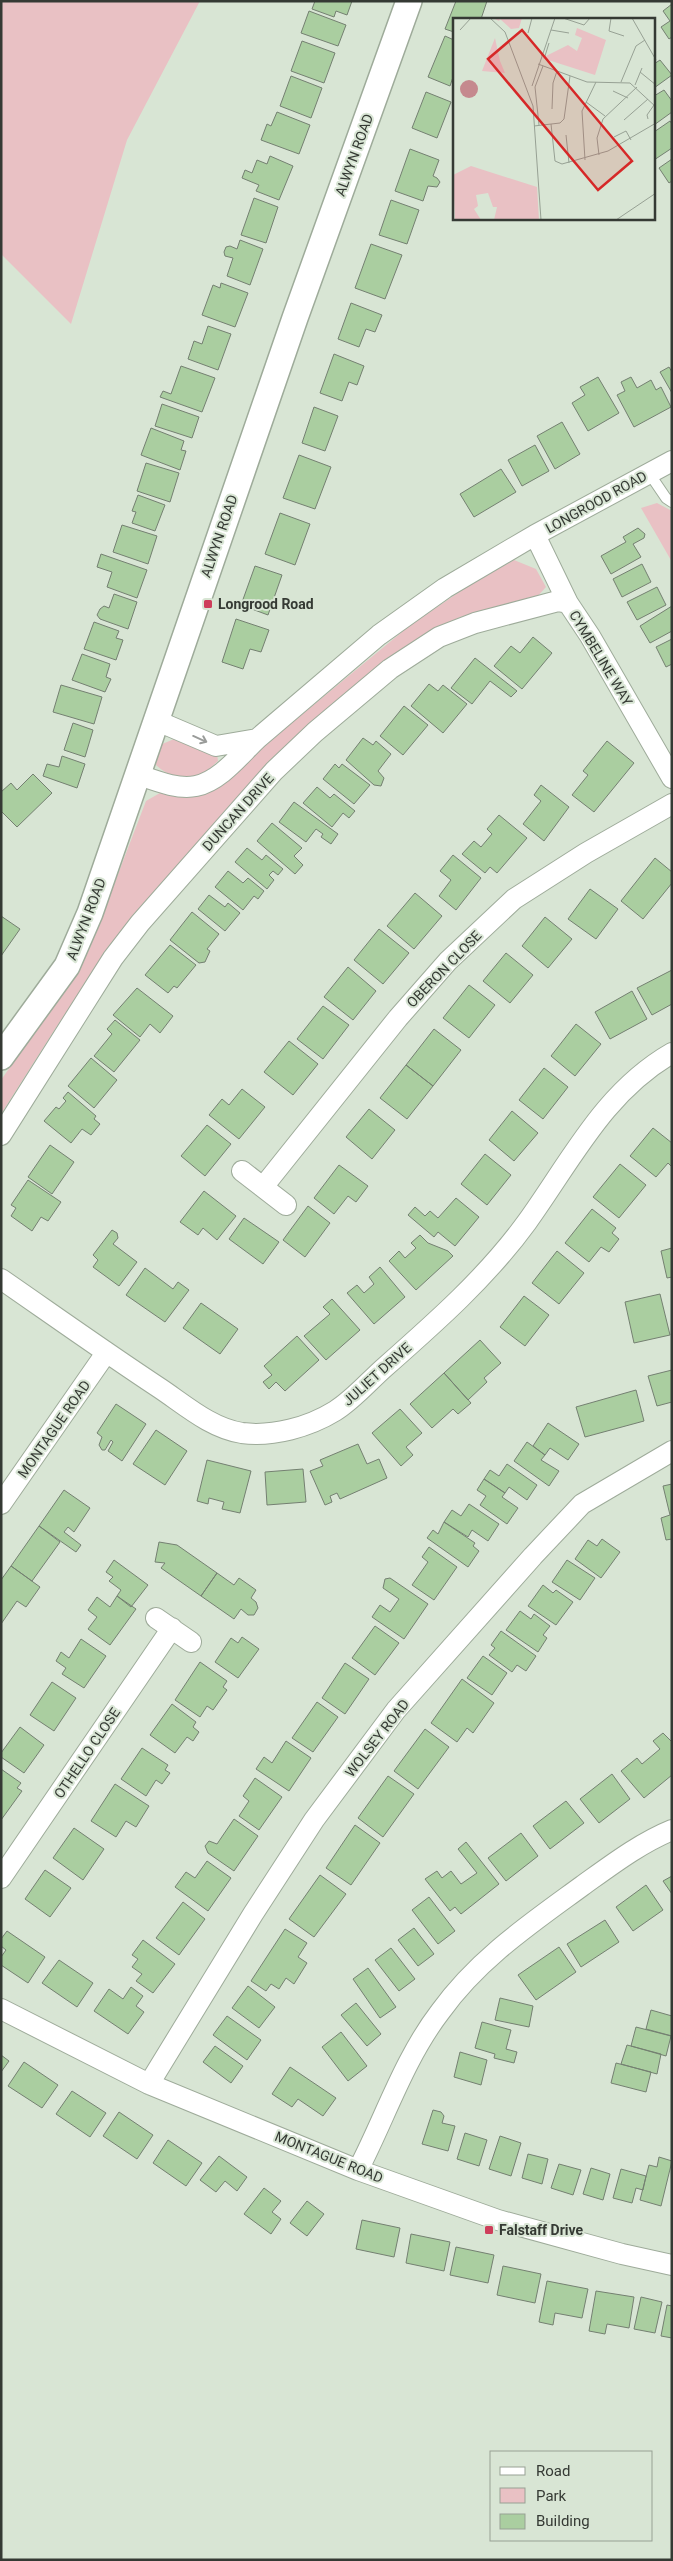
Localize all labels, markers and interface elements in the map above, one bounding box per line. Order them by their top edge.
inset map [453,18,656,220]
street label: ALWYN ROAD [332,112,376,198]
street label: LONGROOD ROAD [543,468,649,536]
street label: ALWYN ROAD [197,493,241,579]
place label: Longrood Road [218,596,314,612]
marker: Longrood Road [202,598,214,610]
street label: CYMBELINE WAY [566,607,636,709]
one-way arrow [192,735,207,745]
street label: DUNCAN DRIVE [199,770,277,854]
street label: ALWYN ROAD [63,876,109,962]
street label: OBERON CLOSE [403,927,485,1011]
street label: JULIET DRIVE [340,1339,414,1409]
street label: MONTAGUE ROAD [14,1377,94,1481]
street label: WOLSEY ROAD [342,1696,412,1780]
street label: OTHELLO CLOSE [51,1705,123,1801]
street label: MONTAGUE ROAD [273,2128,385,2186]
place label: Falstaff Drive [499,2222,584,2238]
marker: Falstaff Drive [483,2224,495,2236]
legend [490,2451,653,2541]
text: Road [536,2462,570,2480]
text: Park [536,2487,567,2505]
text: Building [536,2512,590,2530]

